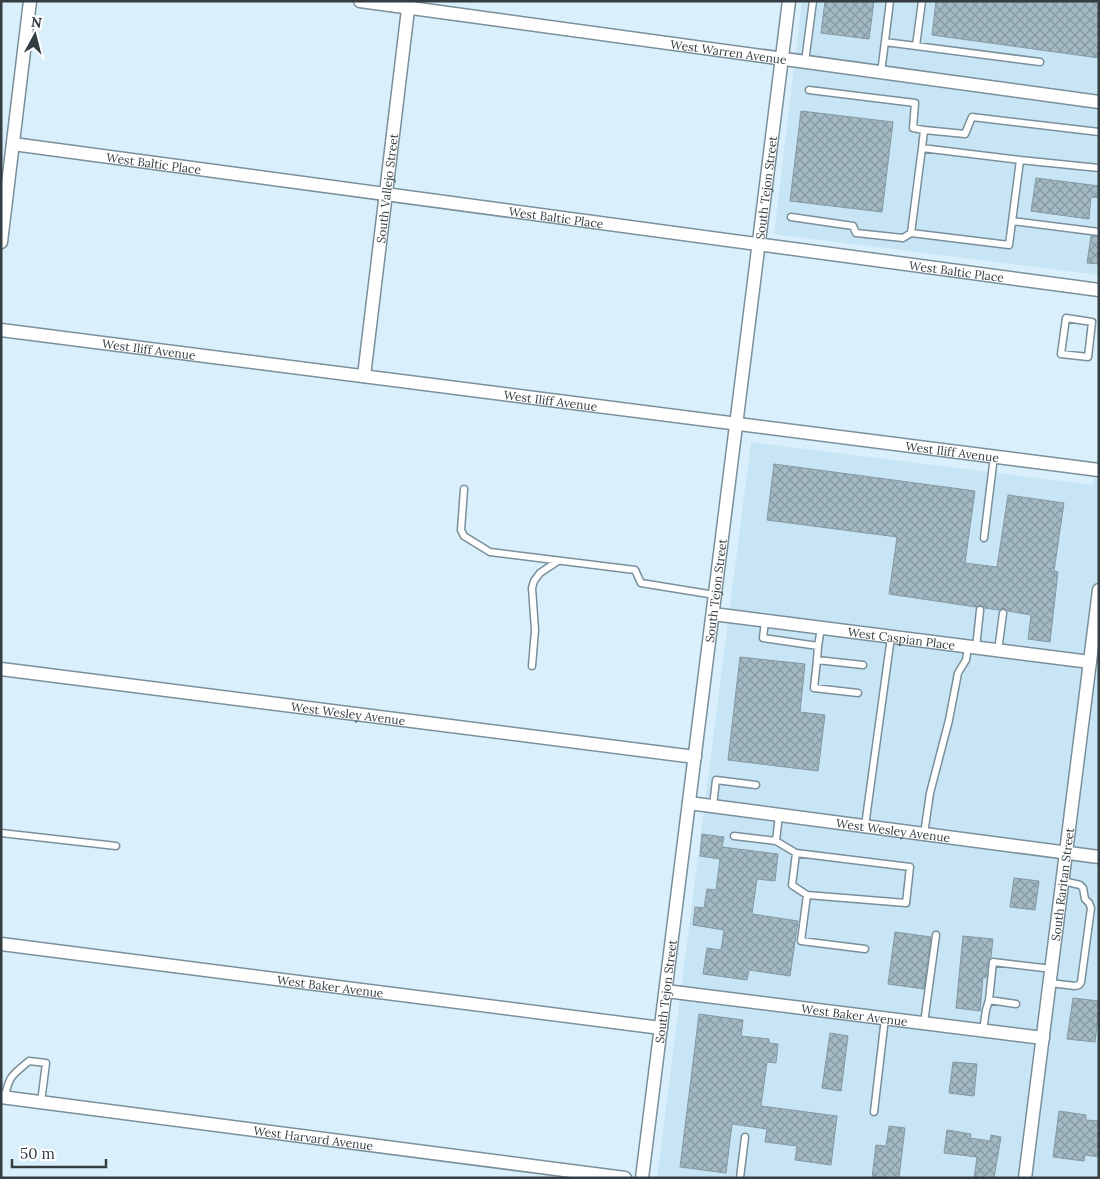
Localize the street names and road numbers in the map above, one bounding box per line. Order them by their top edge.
street label: West Warren Avenue [670,36,788,67]
street label: South Vallejo Street [373,132,401,244]
street label: South Tejon Street [752,135,780,240]
street label: West Baltic Place [105,149,202,177]
street label: West Baltic Place [508,203,605,231]
street label: West Baltic Place [908,257,1005,285]
street label: West Iliff Avenue [101,335,197,362]
street label: West Iliff Avenue [503,387,599,414]
street label: West Iliff Avenue [905,438,1000,465]
street label: South Tejon Street [701,538,729,643]
street label: West Caspian Place [847,624,957,652]
street label: West Wesley Avenue [290,698,407,728]
street label: West Wesley Avenue [835,815,952,845]
street label: South Raritan Street [1047,827,1077,942]
street label: South Tejon Street [651,938,679,1044]
street label: West Baker Avenue [276,972,385,1000]
street label: West Baker Avenue [800,1000,909,1029]
street label: West Harvard Avenue [253,1122,375,1153]

